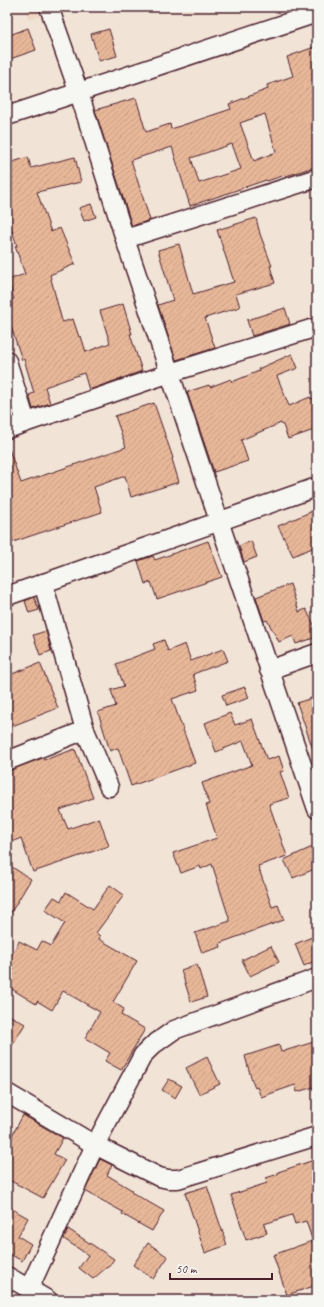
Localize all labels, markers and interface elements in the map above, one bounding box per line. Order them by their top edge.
scale bar [170,1255,272,1281]
text: 50 m [176,1261,198,1277]

